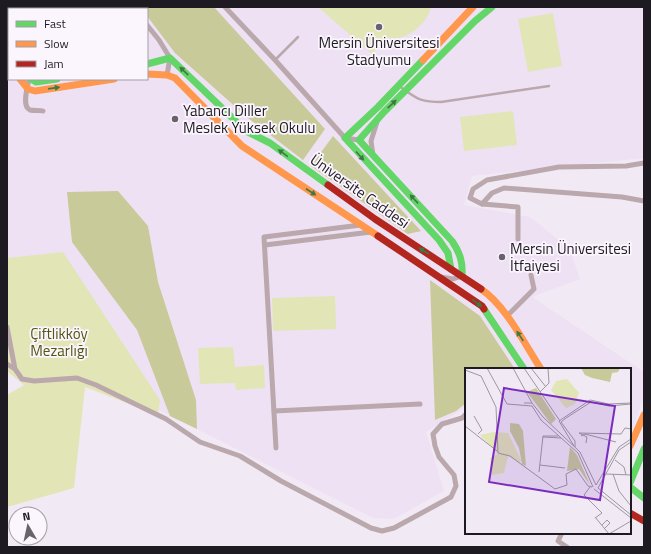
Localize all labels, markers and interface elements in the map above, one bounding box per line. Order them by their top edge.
legend [8,8,148,80]
text: Fast [44,14,67,33]
marker: Mersin Üniversitesi Stadyumu [374,22,384,32]
place label: Mersin Üniversitesi Stadyumu [318,31,440,71]
text: Slow [44,34,69,53]
text: Jam [44,54,64,73]
one-way arrow [179,66,189,75]
one-way arrow [48,85,60,91]
place label: Yabancı Diller Meslek Yüksek Okulu [183,99,315,139]
one-way arrow [388,100,397,109]
marker: Yabancı Diller Meslek Yüksek Okulu [170,114,180,124]
one-way arrow [278,148,289,157]
street label: Üniversite Caddesi [306,148,414,234]
one-way arrow [356,150,365,161]
one-way arrow [305,188,317,195]
one-way arrow [409,194,419,204]
place label: Mersin Üniversitesi İtfaiyesi [510,237,631,277]
one-way arrow [419,247,429,255]
marker: Mersin Üniversitesi İtfaiyesi [497,252,507,262]
one-way arrow [472,299,483,307]
park label: Çiftlikköy Mezarlığı [30,322,88,362]
one-way arrow [516,331,524,341]
inset map [465,368,631,534]
north arrow [8,506,48,546]
text: N [21,508,31,525]

